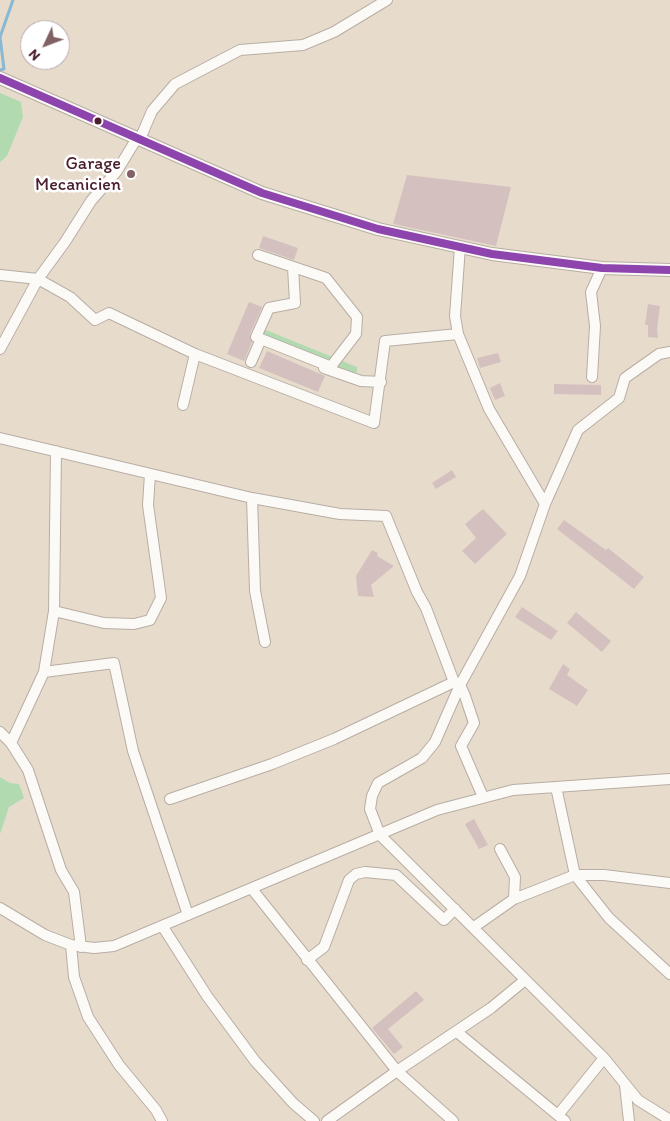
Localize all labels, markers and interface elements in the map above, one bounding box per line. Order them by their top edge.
north arrow [20,20,70,70]
text: N [25,46,44,64]
unlabelled marker [93,116,103,126]
place label: Garage Mecanicien [35,153,121,195]
marker: Garage Mecanicien [125,168,137,180]

